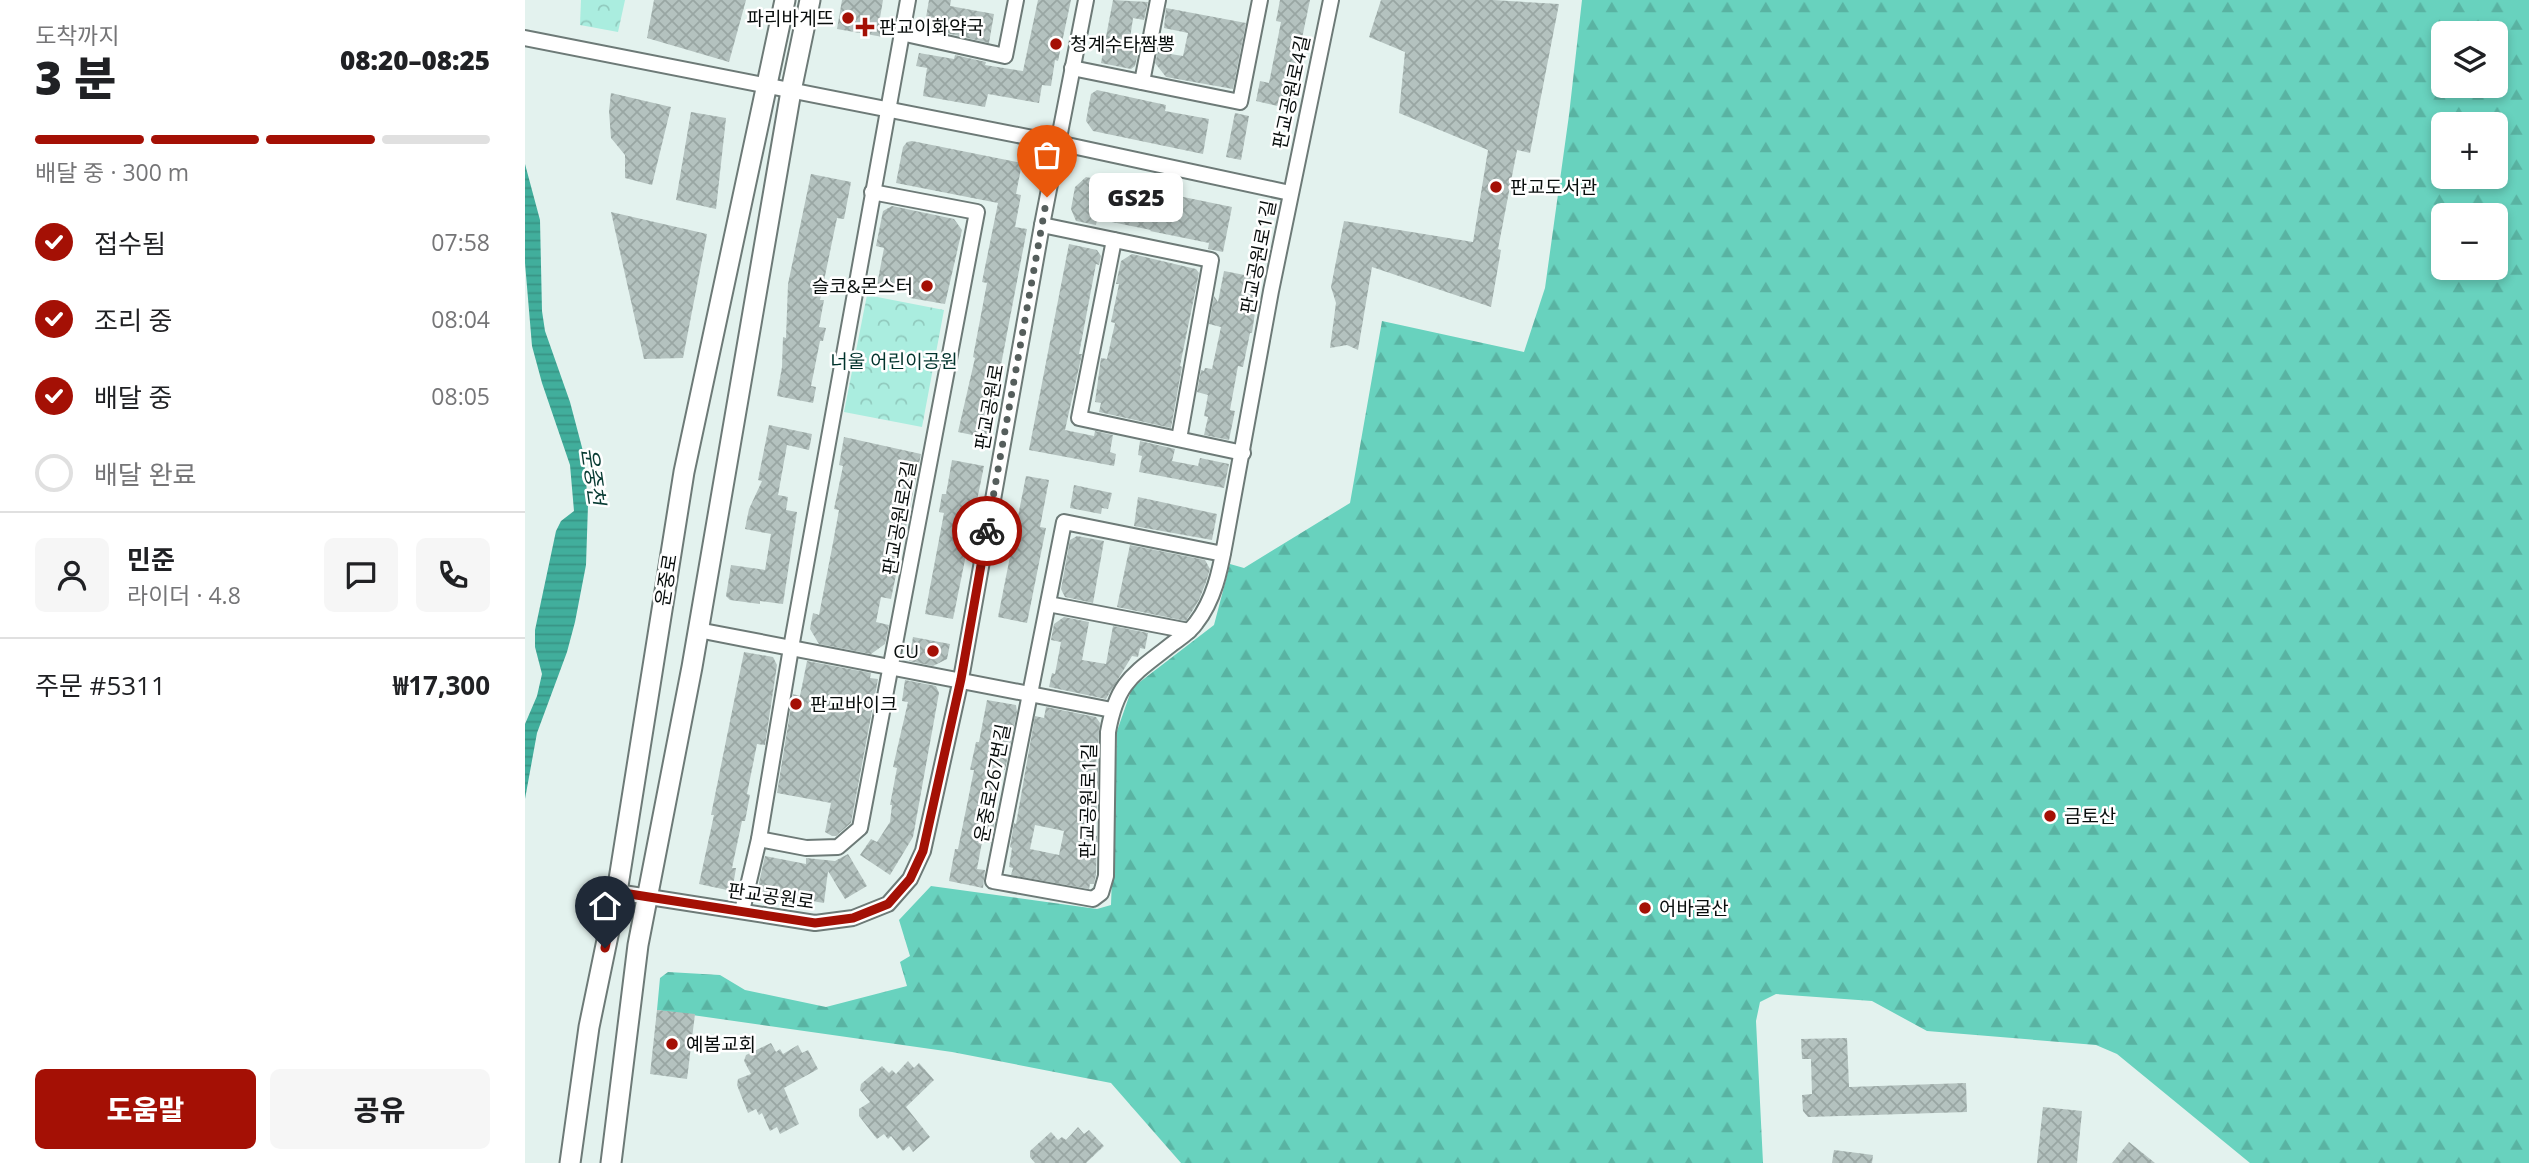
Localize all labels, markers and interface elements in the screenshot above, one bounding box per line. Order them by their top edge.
place label: 파리바게뜨 [747,5,834,31]
marker: 파리바게뜨 [840,10,856,26]
place label: 판교이화약국 [879,14,984,40]
text: 도착까지 [35,19,120,51]
marker: 판교이화약국 [857,19,873,35]
map controls [2431,21,2508,280]
button: layers [2431,21,2508,98]
place label: 청계수타짬뽕 [1070,31,1175,57]
street label: 판교공원로4길 [1266,33,1316,151]
marker: 청계수타짬뽕 [1048,36,1064,52]
text: 08:20–08:25 [340,42,490,78]
text: 3 분 [35,46,116,108]
button: + [2431,112,2508,189]
pin [1017,125,1077,197]
icon: bag [1028,136,1066,174]
text: 배달 중 · 300 m [35,156,189,188]
callout: GS25 [1089,172,1183,222]
place label: 판교도서관 [1510,174,1597,200]
marker: 판교도서관 [1488,179,1504,195]
text: GS25 [1107,181,1165,213]
street label: 판교공원로1길 [1234,198,1282,316]
button: − [2431,203,2508,280]
icon: check [35,223,73,261]
text: 접수됨 [94,225,166,261]
text: 07:58 [431,226,490,258]
place label: 슬코&몬스터 [812,273,913,299]
marker: 슬코&몬스터 [919,278,935,294]
icon: check [35,300,73,338]
text: 조리 중 [94,302,173,338]
text: 08:04 [431,303,490,335]
park label: 너울 어린이공원 [830,348,958,374]
street label: 판교공원로 [969,362,1009,452]
icon: check [35,377,73,415]
text: 배달 중 [94,379,173,415]
text: 08:05 [431,380,490,412]
water label: 운중천 [576,445,612,509]
text: 배달 완료 [94,456,196,492]
street label: 판교공원로2길 [876,459,922,577]
courier [952,496,1022,566]
icon: bike [968,512,1006,550]
button: person [35,538,109,612]
button: chat [324,538,398,612]
button: phone [416,538,490,612]
text: 민준 [127,541,175,577]
street label: 운중로 [649,552,683,608]
text: 라이더 · 4.8 [127,579,241,611]
place label: CU [893,638,919,664]
marker: CU [925,643,941,659]
text: 주문 #5311 [35,667,166,703]
text: ₩17,300 [393,667,490,703]
place label: 판교바이크 [810,691,897,717]
marker: 판교바이크 [788,696,804,712]
street label: 운중로267번길 [968,722,1016,844]
street label: 판교공원로1길 [1074,743,1102,859]
place label: 금토산 [2064,803,2116,829]
marker: 금토산 [2042,808,2058,824]
pin [575,876,635,948]
street label: 판교공원로 [726,877,816,915]
icon: home [586,887,624,925]
place label: 어바굴산 [1659,895,1729,921]
marker: 어바굴산 [1637,900,1653,916]
place label: 예봄교회 [686,1031,756,1057]
marker: 예봄교회 [664,1036,680,1052]
button: 도움말 [35,1069,256,1149]
button: 공유 [270,1069,490,1149]

